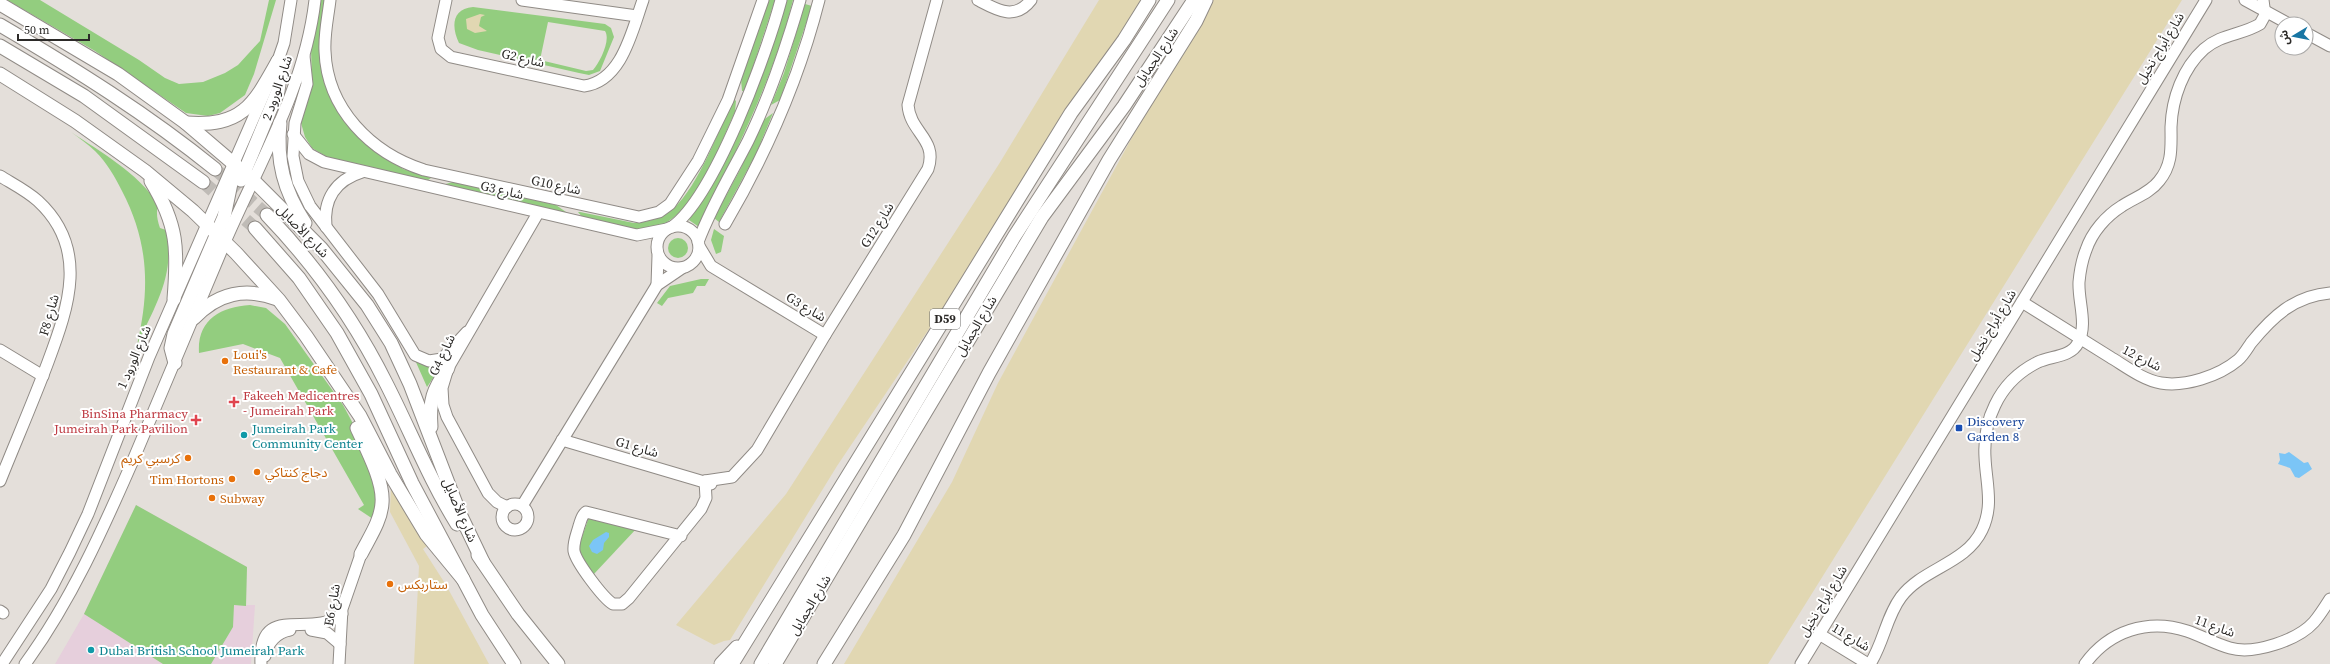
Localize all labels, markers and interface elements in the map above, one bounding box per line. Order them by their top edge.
street label: شارع أبراج نخيل [2132,9,2190,88]
scale bar [18,16,89,42]
north arrow [2274,16,2314,56]
text: 50 m [24,22,50,38]
street label: شارع الجمايل [1130,24,1184,91]
text: ش [2276,29,2293,46]
street label: G2 شارع [499,45,546,73]
street label: شارع الورود 2 [258,53,298,123]
street label: G10 شارع [529,171,582,200]
street label: G3 شارع [478,177,525,205]
street label: G12 شارع [856,199,899,252]
street label: شارع الأصايل [272,201,333,263]
street label: شارع أبراج نخيل [1964,286,2022,365]
street label: G3 شارع [782,288,829,327]
street label: F8 شارع [35,292,65,338]
street label: شارع الجمايل [951,293,1002,360]
road number: D59 [930,309,960,329]
street label: شارع الورود 1 [113,323,157,392]
street label: G4 شارع [425,332,461,379]
street label: شارع 12 [2119,341,2164,377]
place label: Loui's Restaurant & Cafe [233,346,338,378]
marker: Loui's Restaurant & Cafe [220,356,230,366]
place label: Fakeeh Medicentres - Jumeirah Park [243,387,360,419]
marker: Fakeeh Medicentres - Jumeirah Park [228,396,240,408]
place label: BinSina Pharmacy Jumeirah Park Pavilion [53,405,188,437]
place label: Discovery Garden 8 [1967,413,2025,445]
marker: BinSina Pharmacy Jumeirah Park Pavilion [191,415,201,425]
place label: Jumeirah Park Community Center [251,420,363,452]
marker: Discovery Garden 8 [1954,423,1964,433]
marker: Jumeirah Park Community Center [239,430,249,440]
street label: G1 شارع [613,433,660,463]
place label: كرسبي كريم [121,450,181,469]
marker: كرسبي كريم [183,453,193,463]
place label: دجاج كنتاكي [265,464,327,483]
marker: دجاج كنتاكي [252,467,262,477]
place label: Tim Hortons [150,471,224,488]
marker: Tim Hortons [227,474,237,484]
street label: شارع الأصايل [437,475,481,545]
place label: Subway [220,490,265,507]
marker: Subway [207,493,217,503]
street label: شارع أبراج نخيل [1795,562,1853,641]
street label: شارع الجمايل [785,572,836,639]
place label: ستاربكس [398,576,448,593]
marker: ستاربكس [385,579,395,589]
street label: E6 شارع [320,582,346,628]
street label: شارع 11 [2192,611,2237,643]
street label: شارع 11 [1828,619,1873,657]
place label: Dubai British School Jumeirah Park [99,642,305,659]
marker: Dubai British School Jumeirah Park [86,645,96,655]

